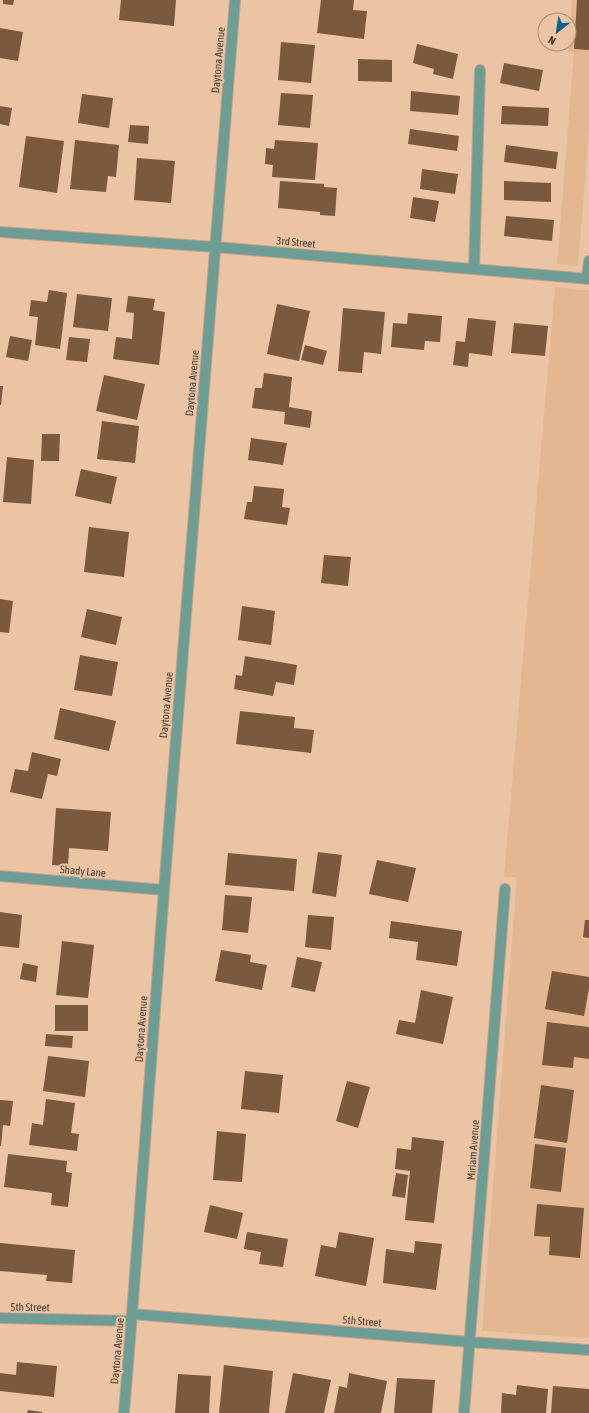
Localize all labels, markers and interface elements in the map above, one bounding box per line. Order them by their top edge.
north arrow [537,12,577,52]
street label: Daytona Avenue [209,26,227,94]
text: N [546,34,558,47]
street label: 3rd Street [276,234,316,250]
street label: Daytona Avenue [183,349,201,417]
street label: Daytona Avenue [157,671,175,739]
street label: Shady Lane [60,863,106,879]
street label: Daytona Avenue [133,995,149,1063]
street label: Miriam Avenue [465,1119,481,1181]
street label: 5th Street [10,1301,50,1313]
street label: 5th Street [342,1313,382,1329]
street label: Daytona Avenue [108,1317,126,1385]

